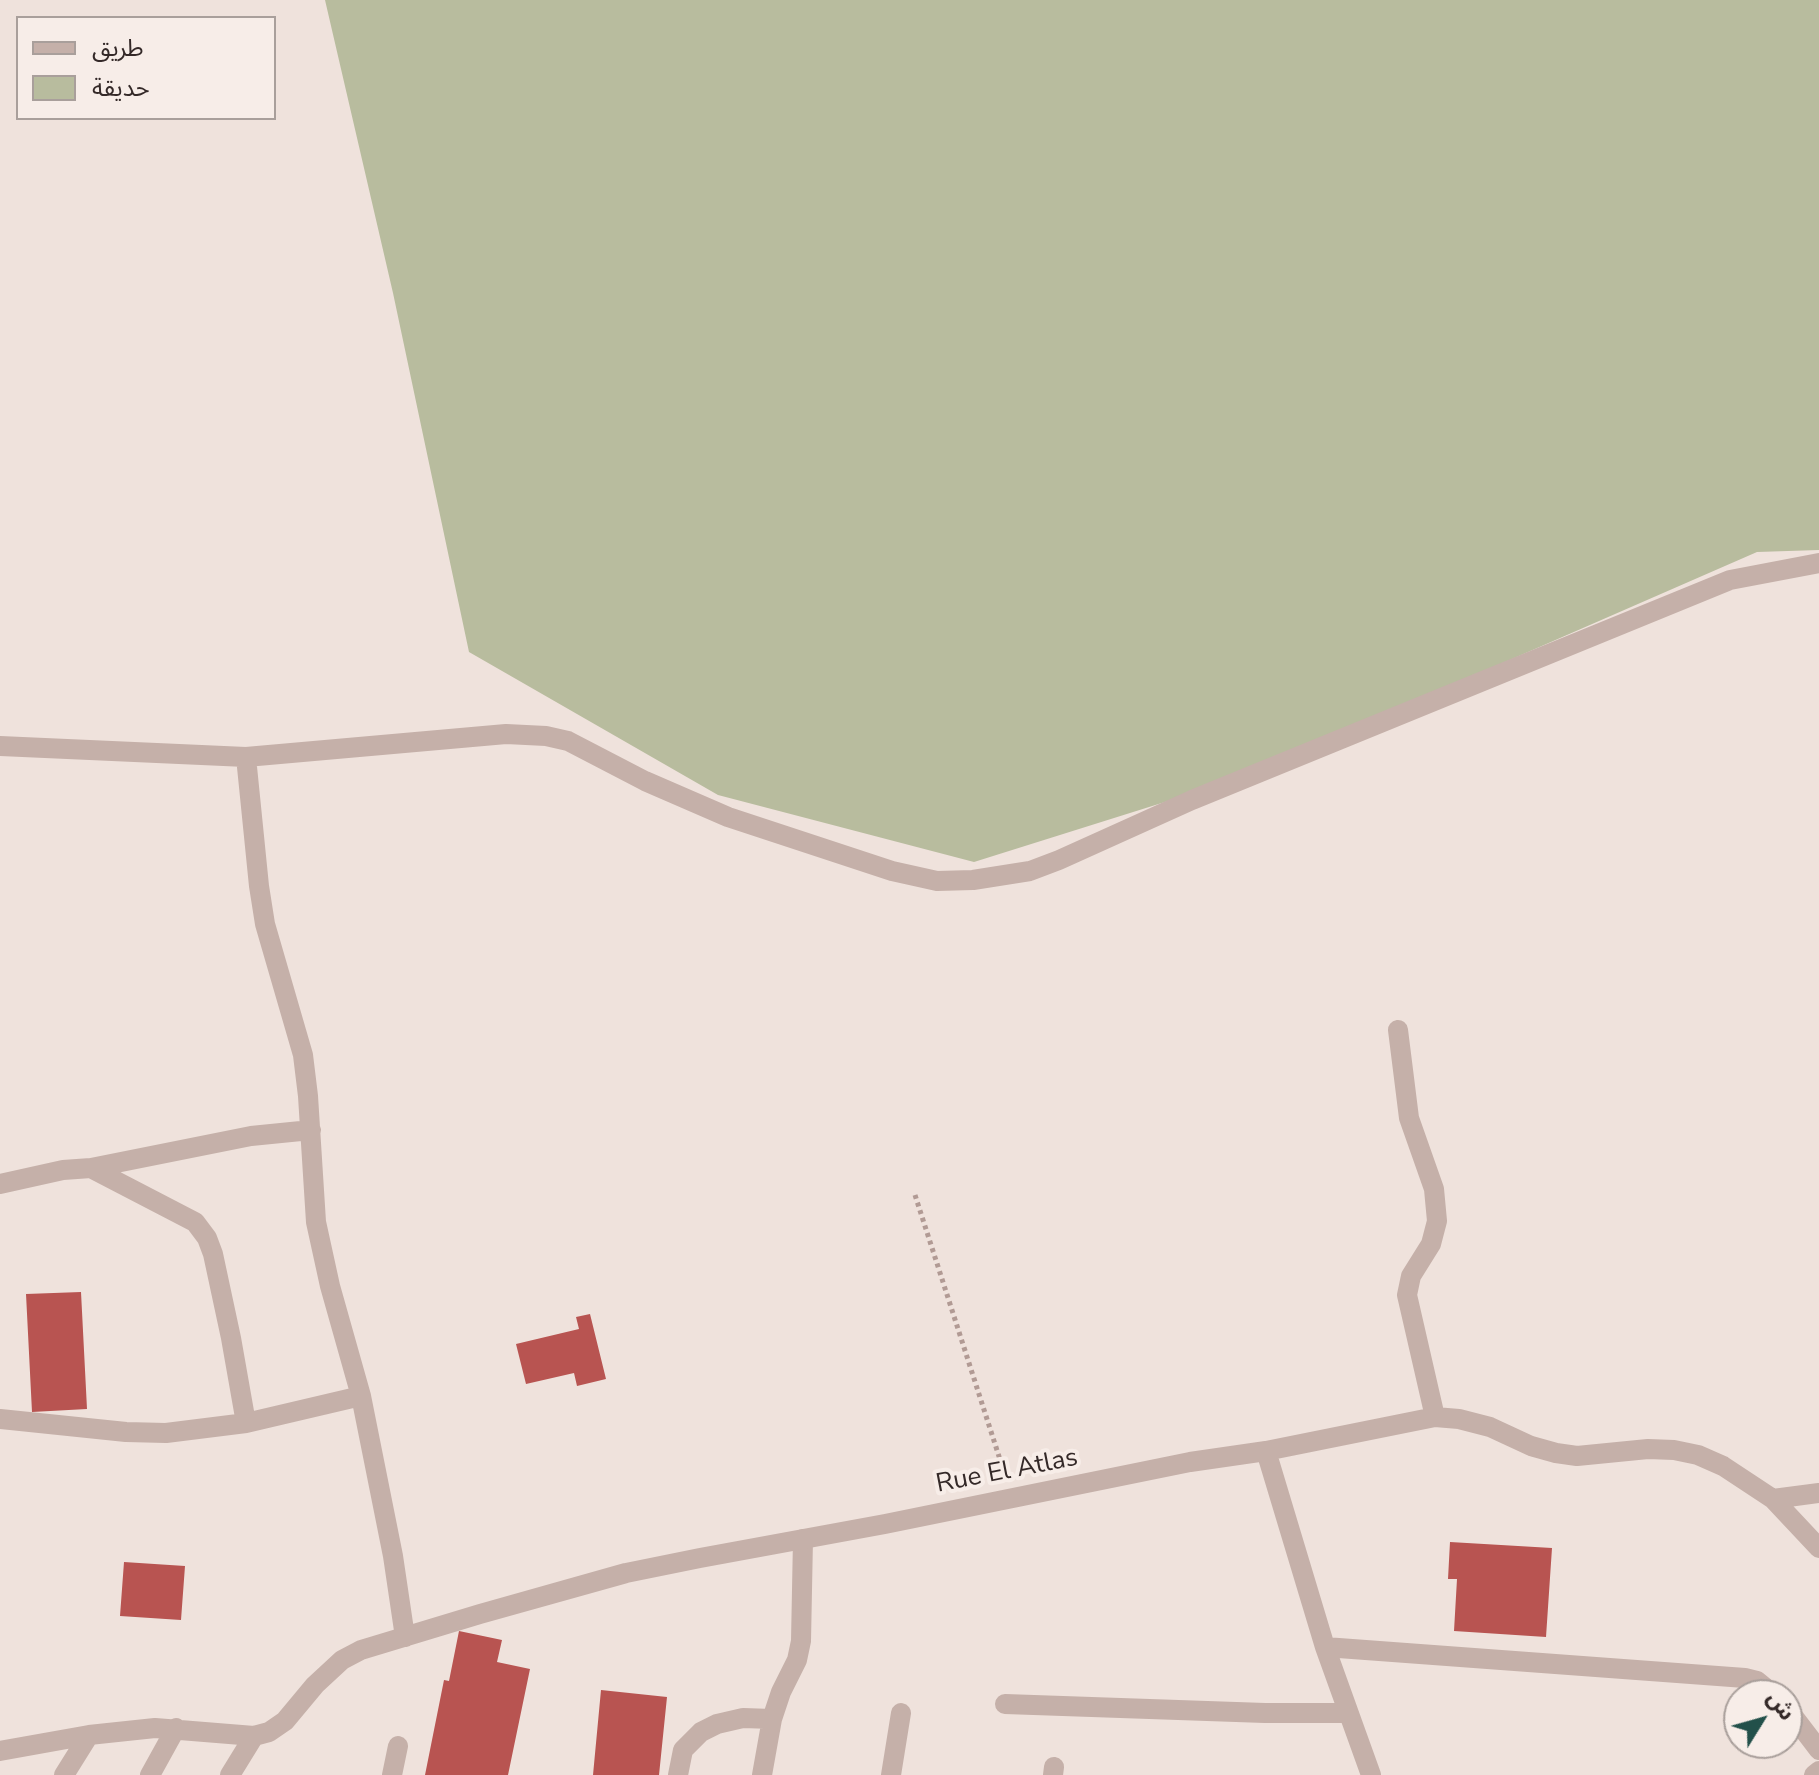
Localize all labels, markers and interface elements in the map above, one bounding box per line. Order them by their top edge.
legend [16,16,276,120]
text: طريق [92,32,144,64]
text: حديقة [92,72,150,104]
street label: Rue El Atlas [933,1443,1081,1501]
north arrow [1723,1679,1803,1759]
text: ش [1760,1685,1802,1727]

